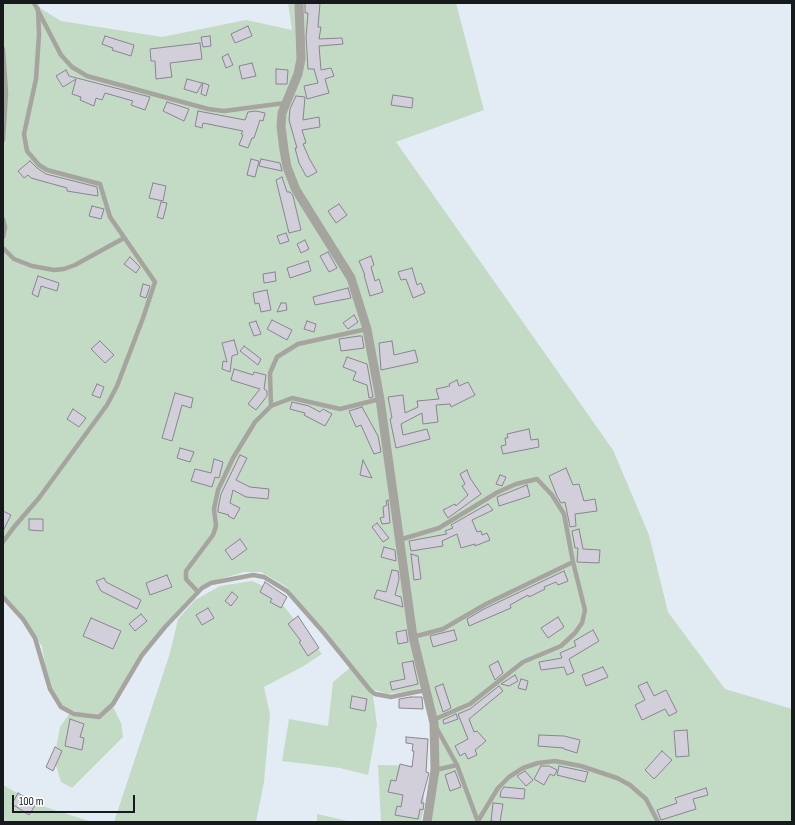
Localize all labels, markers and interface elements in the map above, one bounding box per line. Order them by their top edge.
scale bar [14,787,137,813]
text: 100 m [19,794,44,809]

